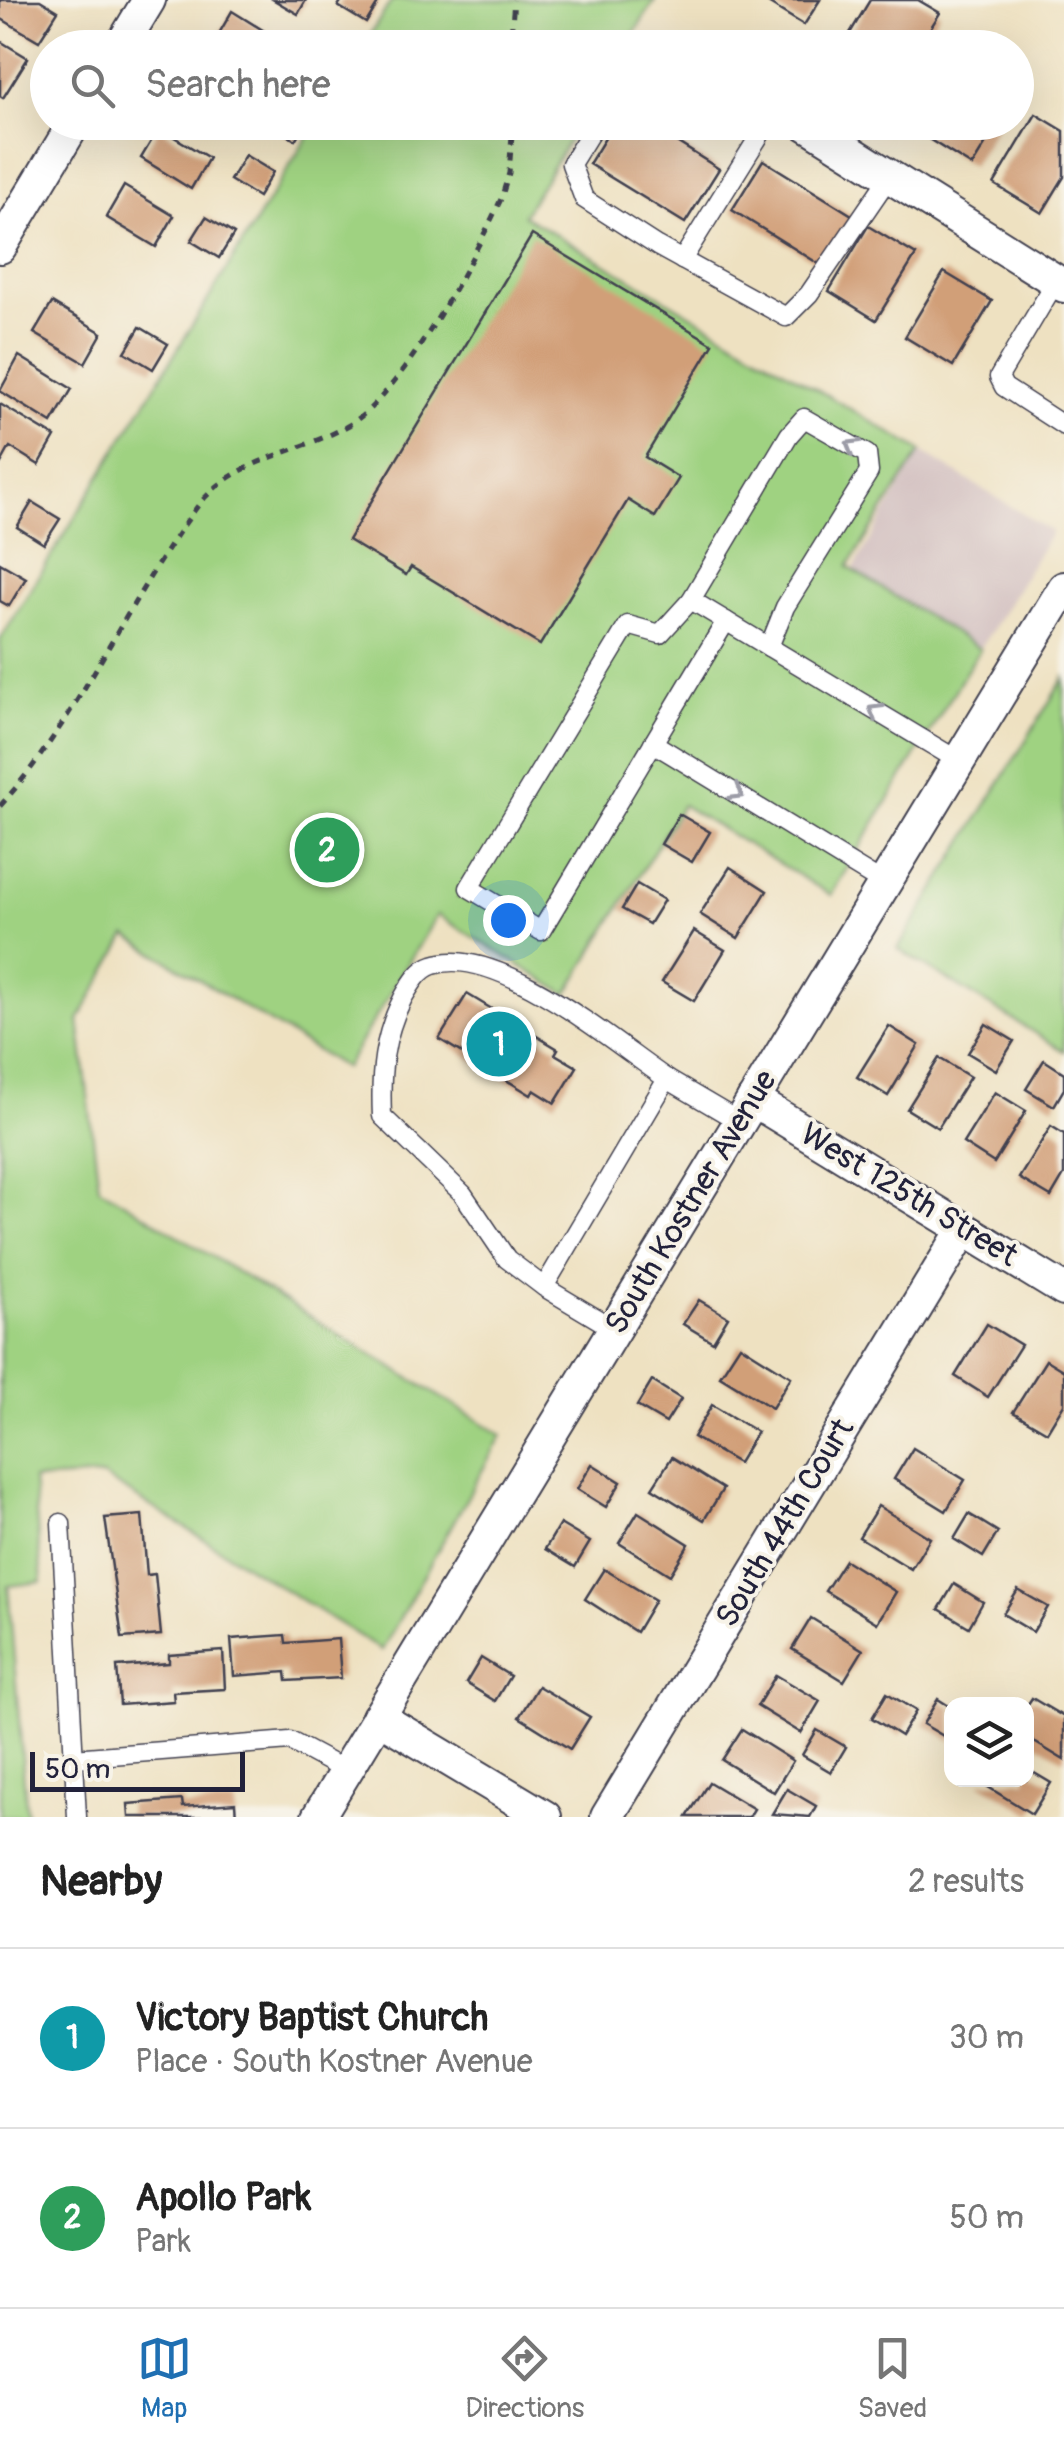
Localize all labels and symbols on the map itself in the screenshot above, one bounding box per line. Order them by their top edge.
one-way arrow [845,439,863,458]
one-way arrow [868,704,886,723]
one-way arrow [726,781,744,800]
pin: 2 [294,812,360,888]
your location [483,895,534,946]
pin: 1 [466,1006,532,1082]
street label: South Kostner Avenue [596,1062,786,1341]
street label: West 125th Street [793,1114,1025,1276]
street label: South 44th Court [707,1411,863,1634]
scale bar [30,1747,245,1792]

